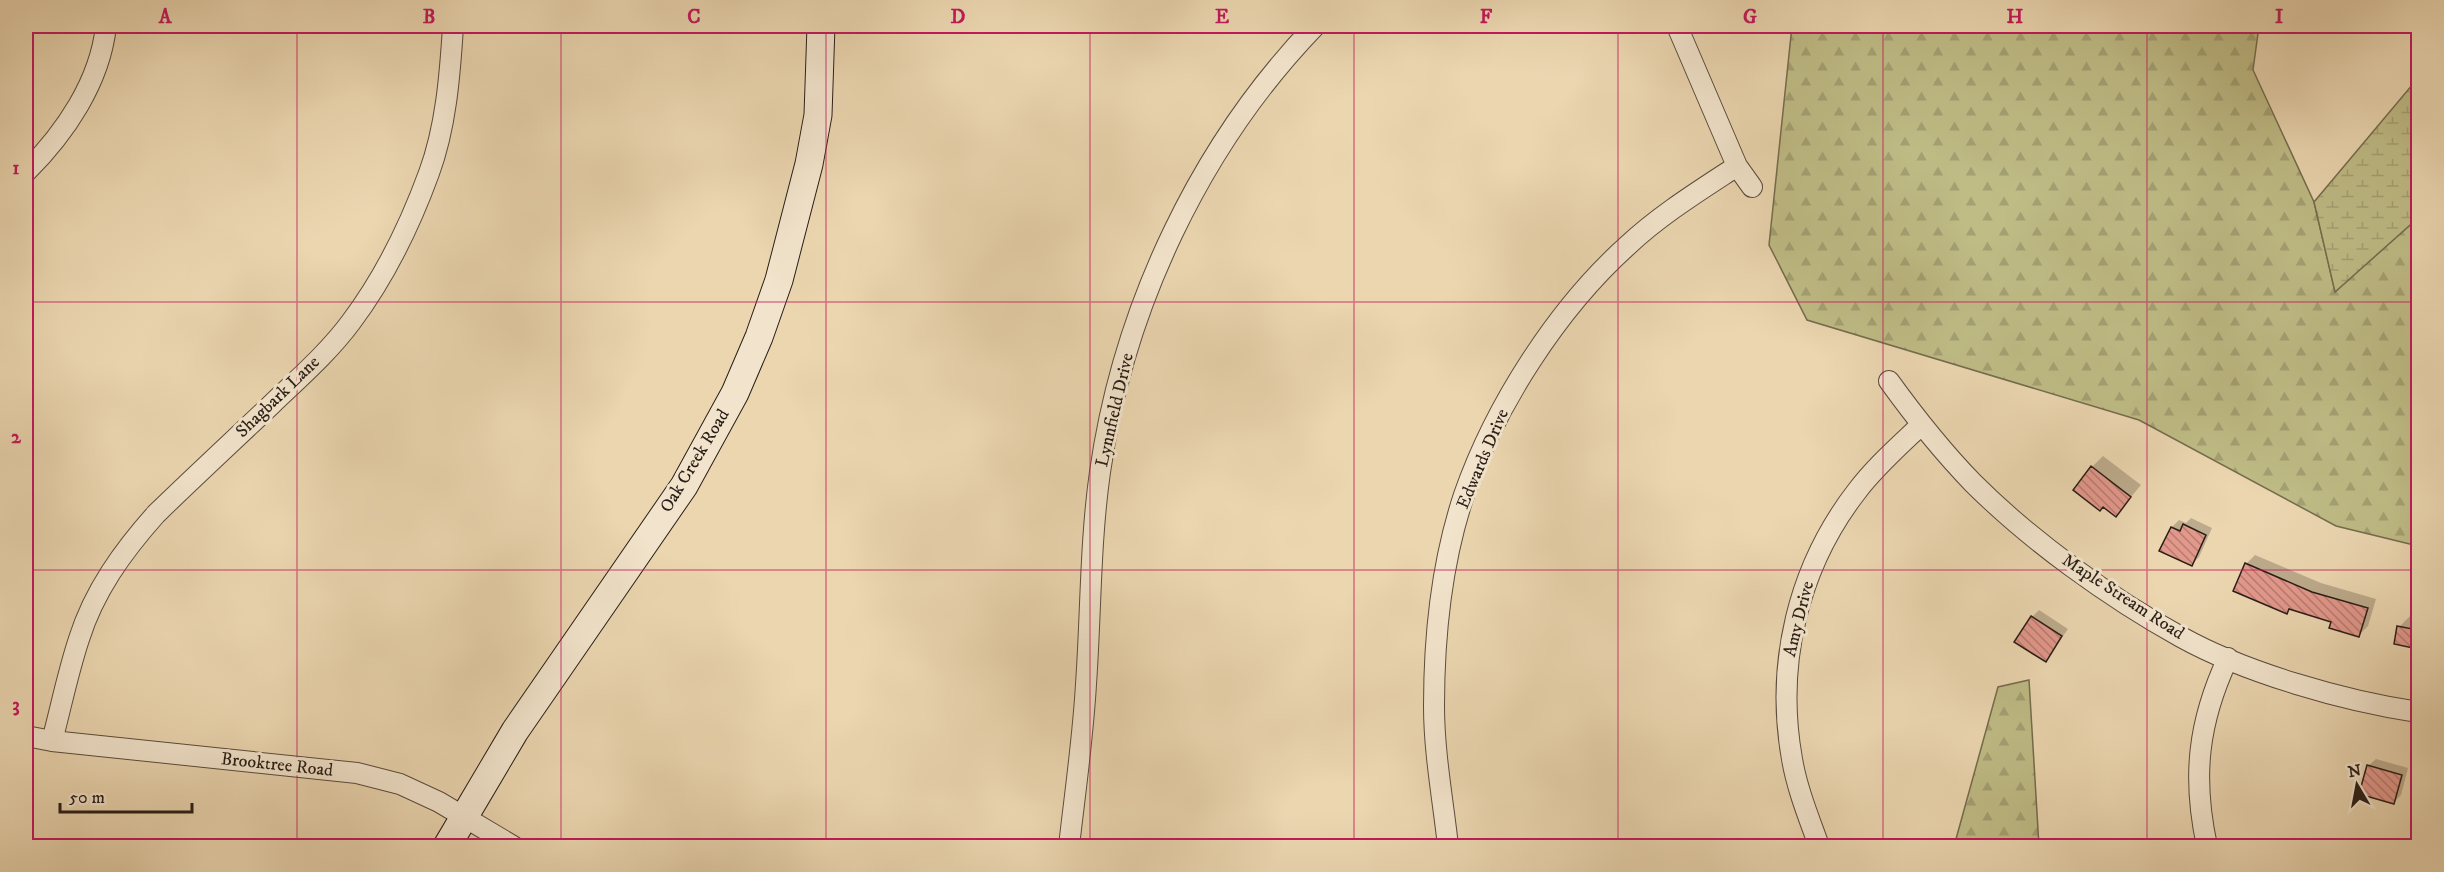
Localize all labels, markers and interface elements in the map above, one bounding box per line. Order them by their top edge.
text: A [158,5,173,30]
text: B [423,5,435,30]
text: C [687,5,701,30]
text: D [951,5,966,30]
text: E [1215,5,1229,30]
text: F [1480,5,1493,30]
text: G [1743,5,1757,30]
text: H [2007,5,2024,30]
text: I [2275,5,2283,30]
text: 1 [12,156,20,181]
street label: Lynnfield Drive [1091,351,1139,469]
street label: Shagbark Lane [231,352,325,442]
street label: Oak Creek Road [656,405,734,517]
street label: Edwards Drive [1452,406,1514,512]
text: 2 [11,425,22,450]
street label: Maple Stream Road [2058,549,2188,645]
street label: Amy Drive [1779,579,1819,659]
text: 3 [12,693,20,718]
street label: Brooktree Road [220,748,334,782]
north arrow [2327,755,2387,815]
text: N [2346,760,2363,782]
scale bar [60,776,192,814]
text: 50 m [69,787,105,809]

